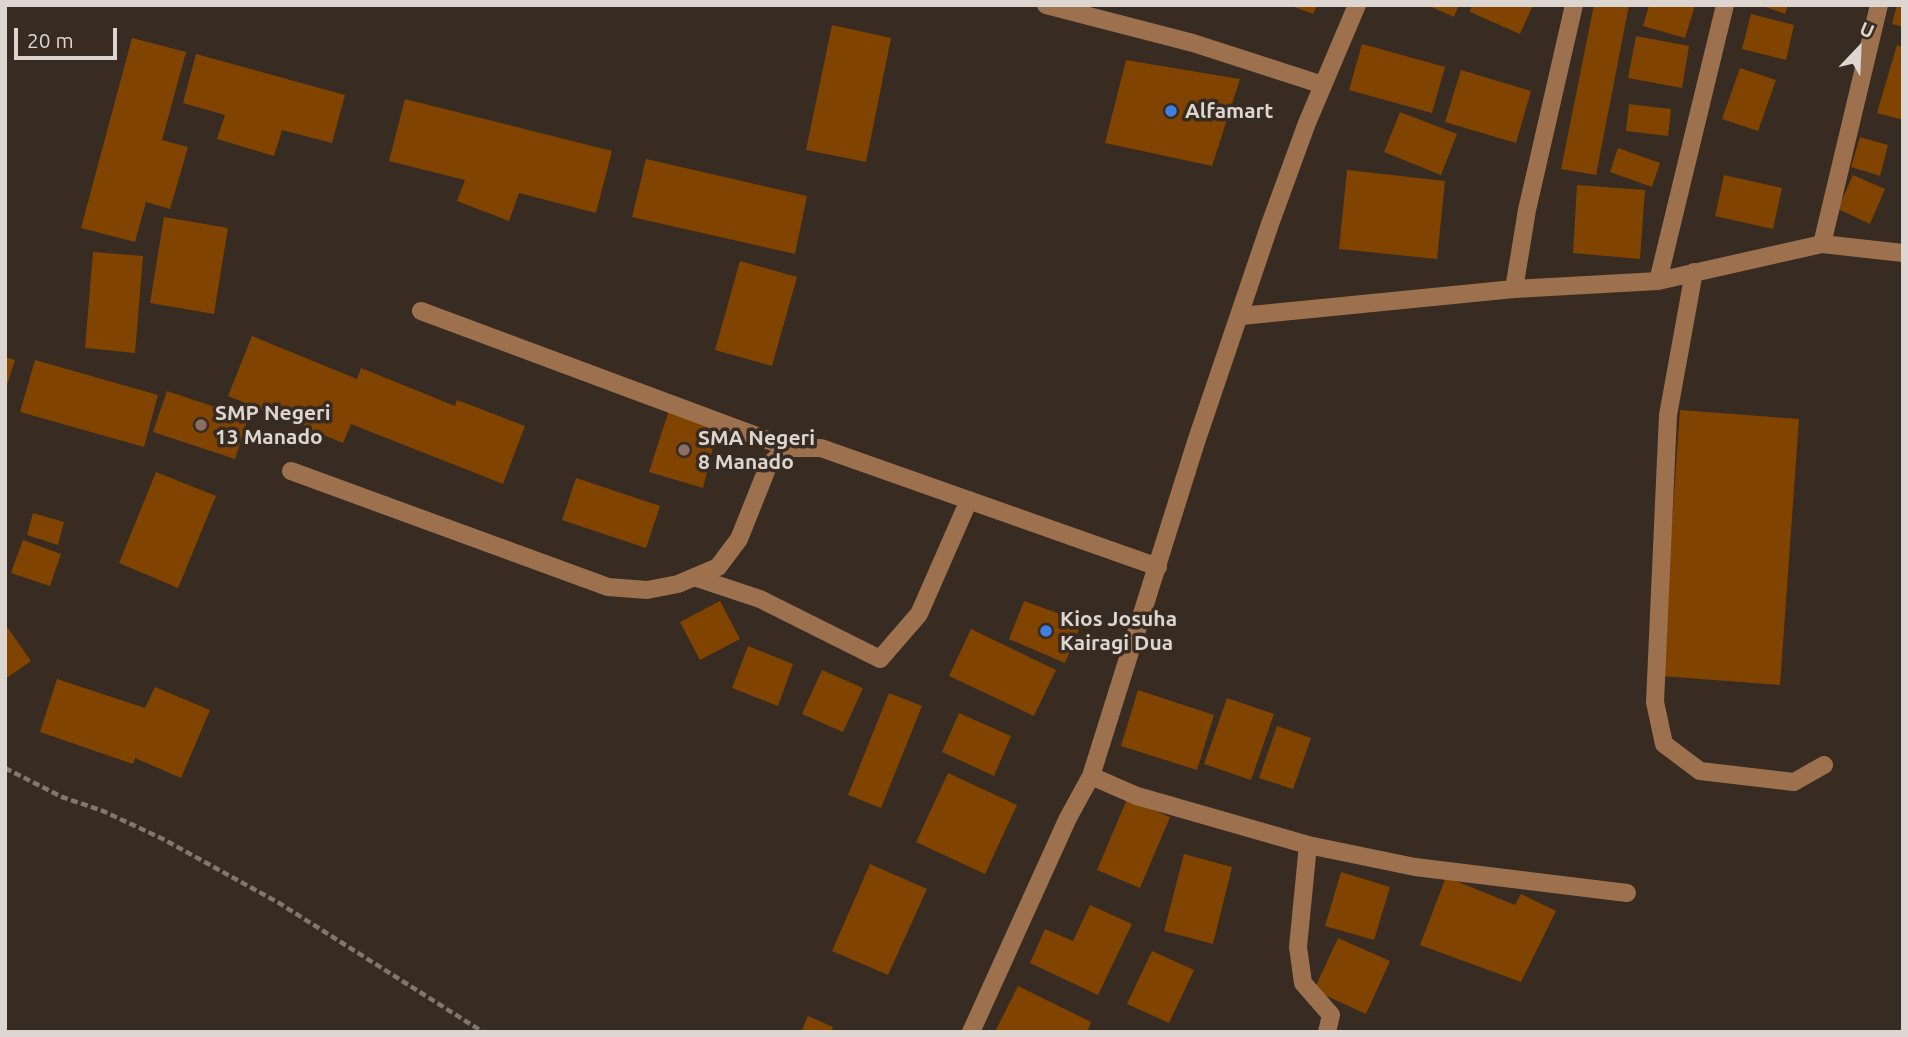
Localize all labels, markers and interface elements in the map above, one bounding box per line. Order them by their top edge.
scale bar [18,14,121,58]
north arrow [1824,14,1894,84]
text: U [1857,17,1878,42]
text: 20 m [27,28,74,52]
place label: Alfamart [1185,98,1273,124]
marker: Alfamart [1163,103,1179,119]
place label: SMP Negeri 13 Manado [215,400,331,450]
marker: SMP Negeri 13 Manado [193,417,209,433]
place label: SMA Negeri 8 Manado [698,425,815,475]
marker: SMA Negeri 8 Manado [676,442,692,458]
place label: Kios Josuha Kairagi Dua [1060,606,1177,656]
marker: Kios Josuha Kairagi Dua [1038,623,1054,639]

